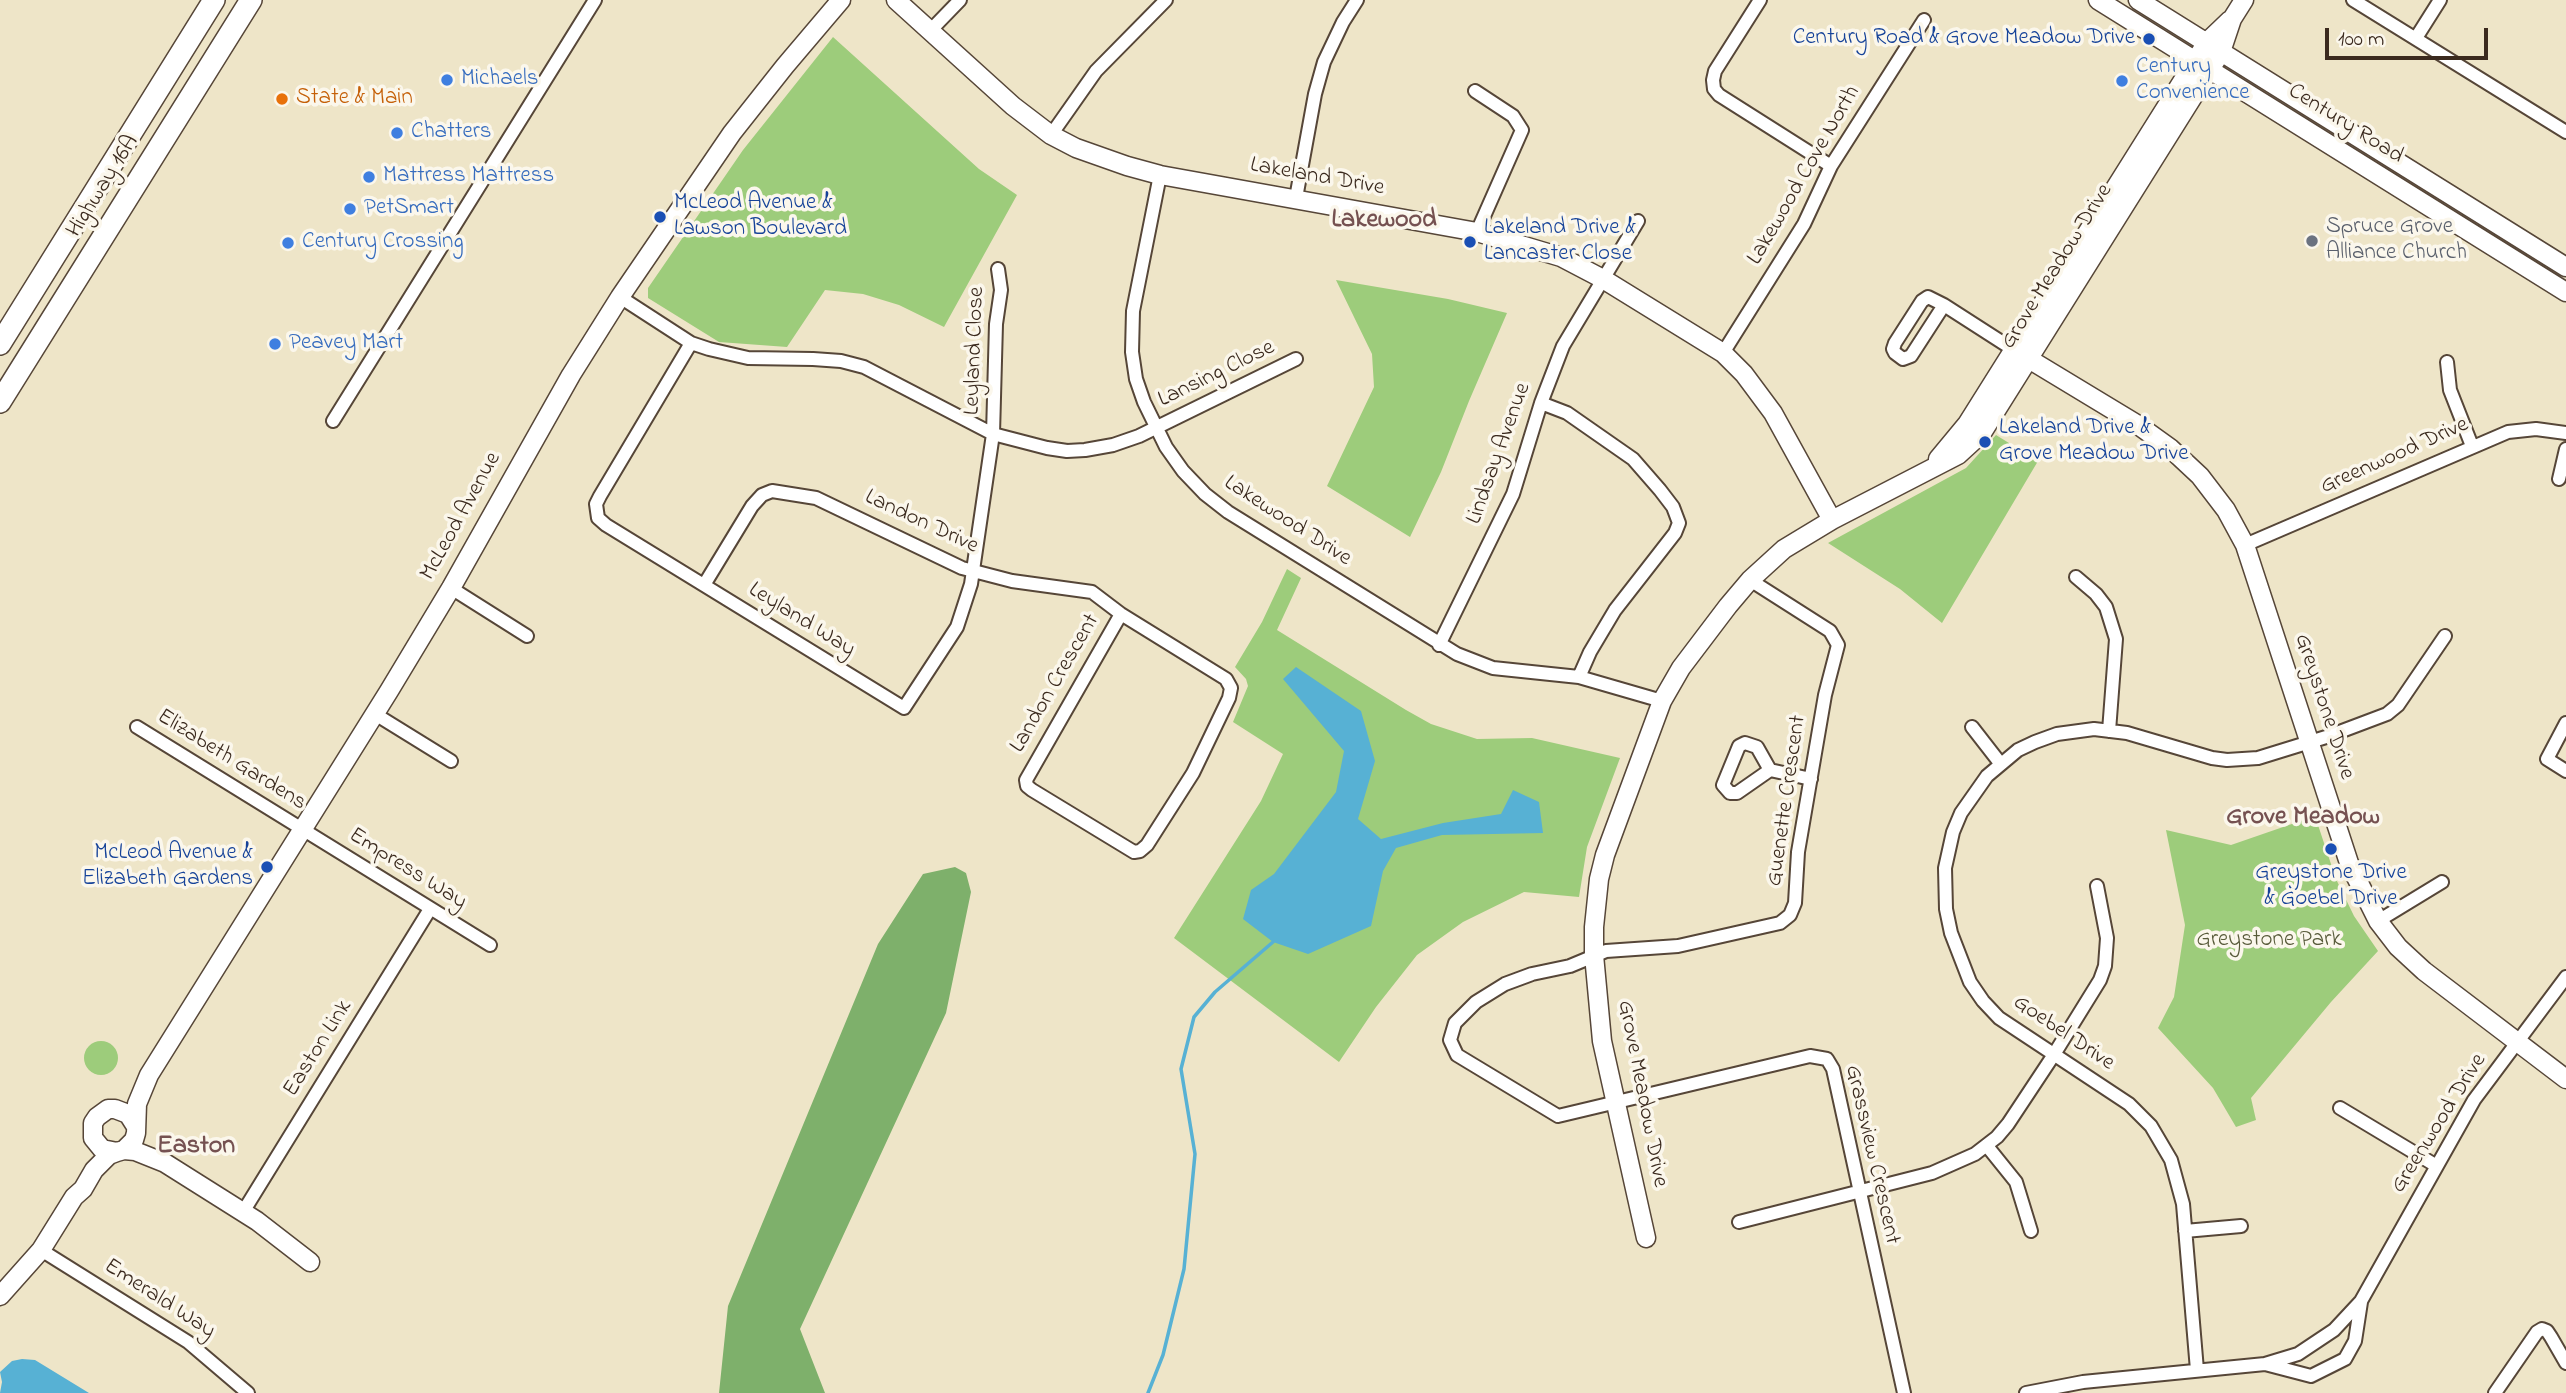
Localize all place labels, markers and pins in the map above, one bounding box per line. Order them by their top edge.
place label: Century Road & Grove Meadow Drive [1793,25,2135,53]
marker: Century Road & Grove Meadow Drive [2141,31,2157,47]
place label: Century Convenience [2136,54,2249,108]
place label: Michaels [461,66,539,94]
marker: Michaels [439,72,455,88]
marker: Century Convenience [2114,73,2130,89]
place label: State & Main [296,85,413,113]
marker: State & Main [274,91,290,107]
place label: Chatters [411,119,492,147]
marker: Chatters [389,125,405,141]
place label: Mattress Mattress [383,163,554,191]
marker: Mattress Mattress [361,169,377,185]
place label: McLeod Avenue & Lawson Boulevard [674,190,847,244]
place label: PetSmart [364,195,454,223]
marker: PetSmart [342,201,358,217]
marker: McLeod Avenue & Lawson Boulevard [652,209,668,225]
place label: Spruce Grove Alliance Church [2326,214,2467,268]
place label: Lakeland Drive & Lancaster Close [1484,215,1636,269]
place label: Century Crossing [302,229,464,257]
marker: Spruce Grove Alliance Church [2304,233,2320,249]
marker: Lakeland Drive & Lancaster Close [1462,234,1478,250]
marker: Century Crossing [280,235,296,251]
place label: Peavey Mart [289,330,403,358]
marker: Peavey Mart [267,336,283,352]
place label: Lakeland Drive & Grove Meadow Drive [1999,415,2189,469]
marker: Lakeland Drive & Grove Meadow Drive [1977,434,1993,450]
place label: McLeod Avenue & Elizabeth Gardens [82,840,253,894]
marker: Greystone Drive & Goebel Drive [2323,841,2339,857]
marker: McLeod Avenue & Elizabeth Gardens [259,859,275,875]
place label: Greystone Drive & Goebel Drive [2255,860,2407,914]

